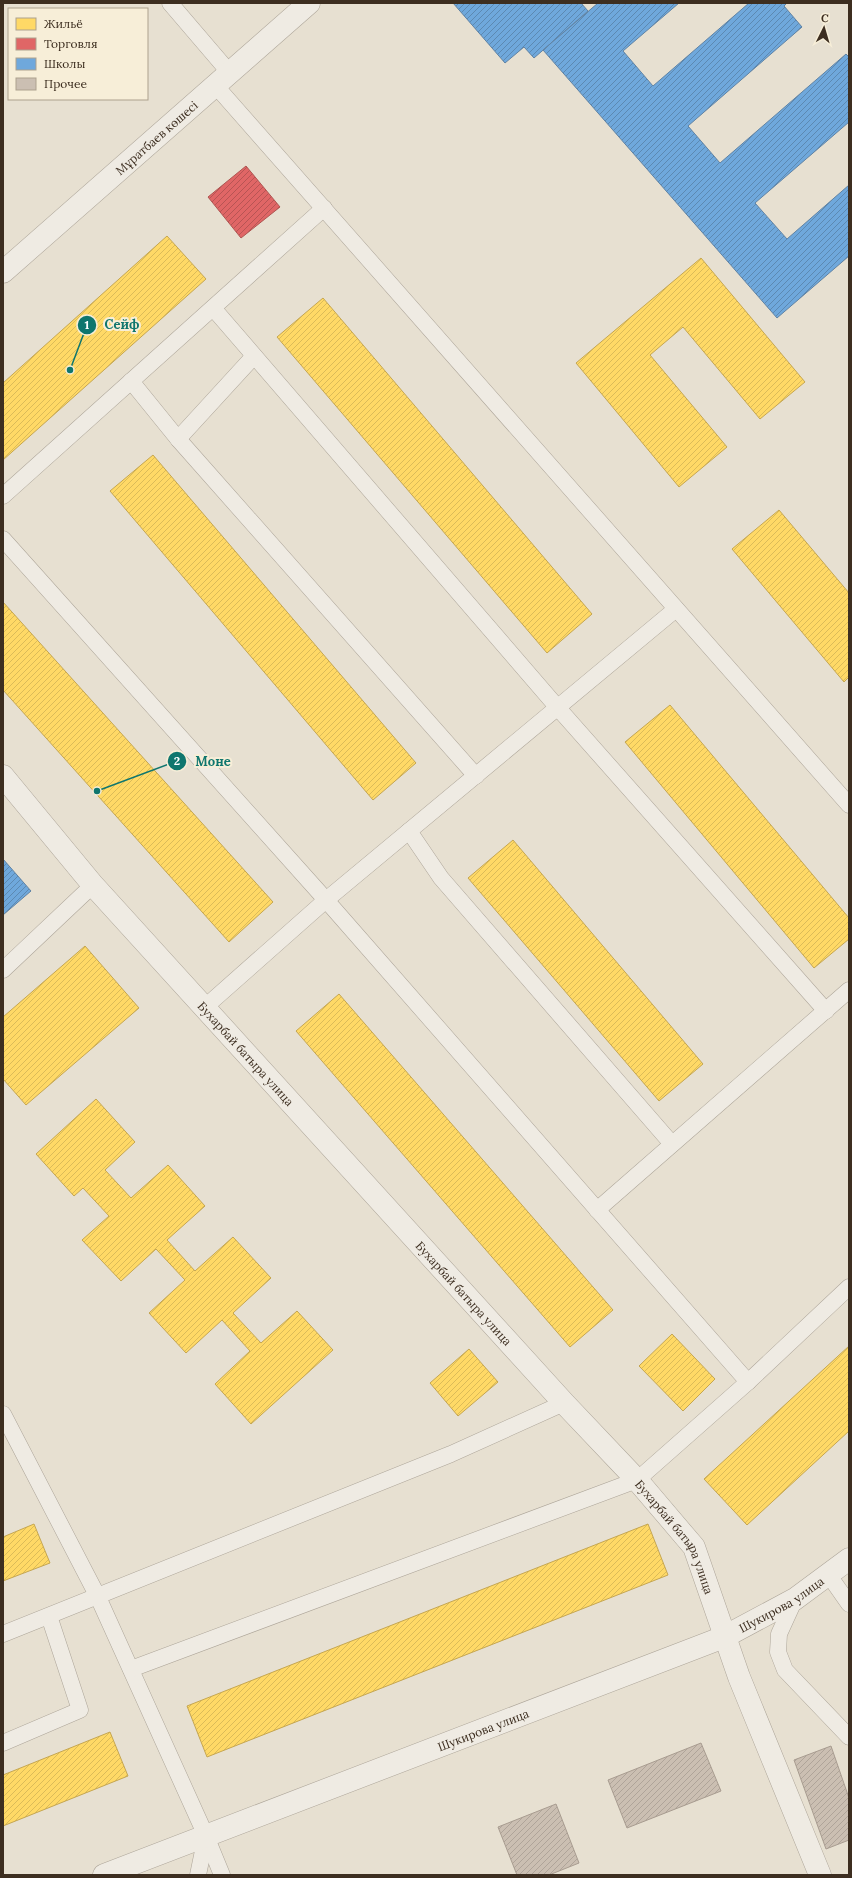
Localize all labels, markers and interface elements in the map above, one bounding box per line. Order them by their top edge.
legend [8,8,148,100]
north arrow [804,8,844,48]
text: С [820,11,830,25]
text: Жильё [44,16,83,31]
text: Торговля [44,36,97,51]
text: Школы [44,56,85,71]
text: Прочее [44,76,87,91]
street label: Мұратбаев көшесі [112,97,200,178]
callout: Сейф [77,312,147,337]
text: Сейф [105,316,139,333]
text: 1 [85,317,90,332]
callout: Моне [167,749,239,774]
text: 2 [174,753,180,768]
text: Моне [195,753,231,770]
street label: Бухарбай батыра улица [195,998,297,1109]
street label: Бухарбай батыра улица [413,1238,515,1348]
street label: Бухарбай батыра улица [632,1476,717,1596]
street label: Шукирова улица [736,1573,826,1635]
street label: Шукирова улица [435,1705,531,1754]

